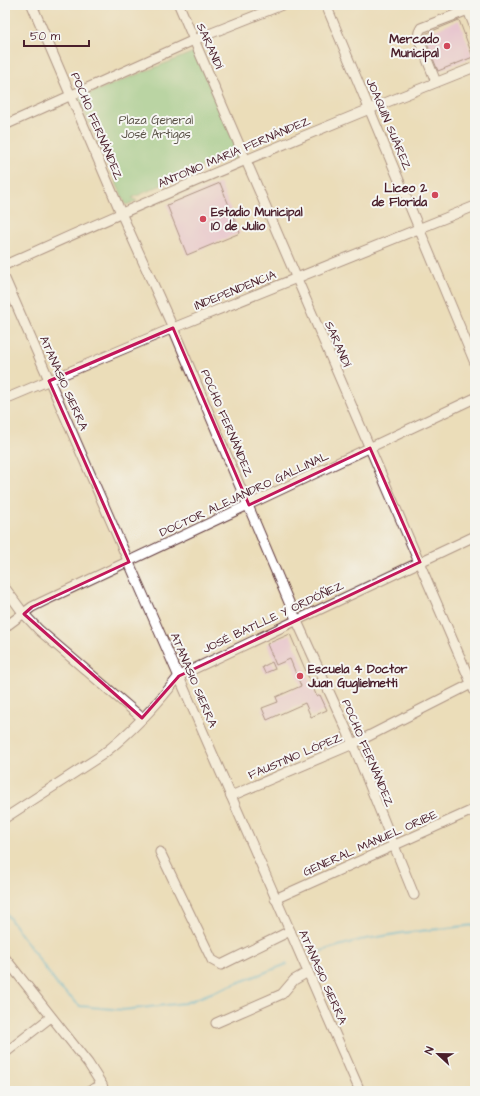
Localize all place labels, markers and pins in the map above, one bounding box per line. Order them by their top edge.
place label: Mercado Municipal [389,31,439,63]
marker: Mercado Municipal [442,41,452,51]
place label: Liceo 2 de Florida [371,180,428,211]
marker: Liceo 2 de Florida [430,190,440,200]
place label: Estadio Municipal 10 de Julio [211,204,303,235]
marker: Estadio Municipal 10 de Julio [198,214,208,224]
place label: Escuela 4 Doctor Juan Guglielmetti [307,661,408,694]
marker: Escuela 4 Doctor Juan Guglielmetti [295,671,305,681]

